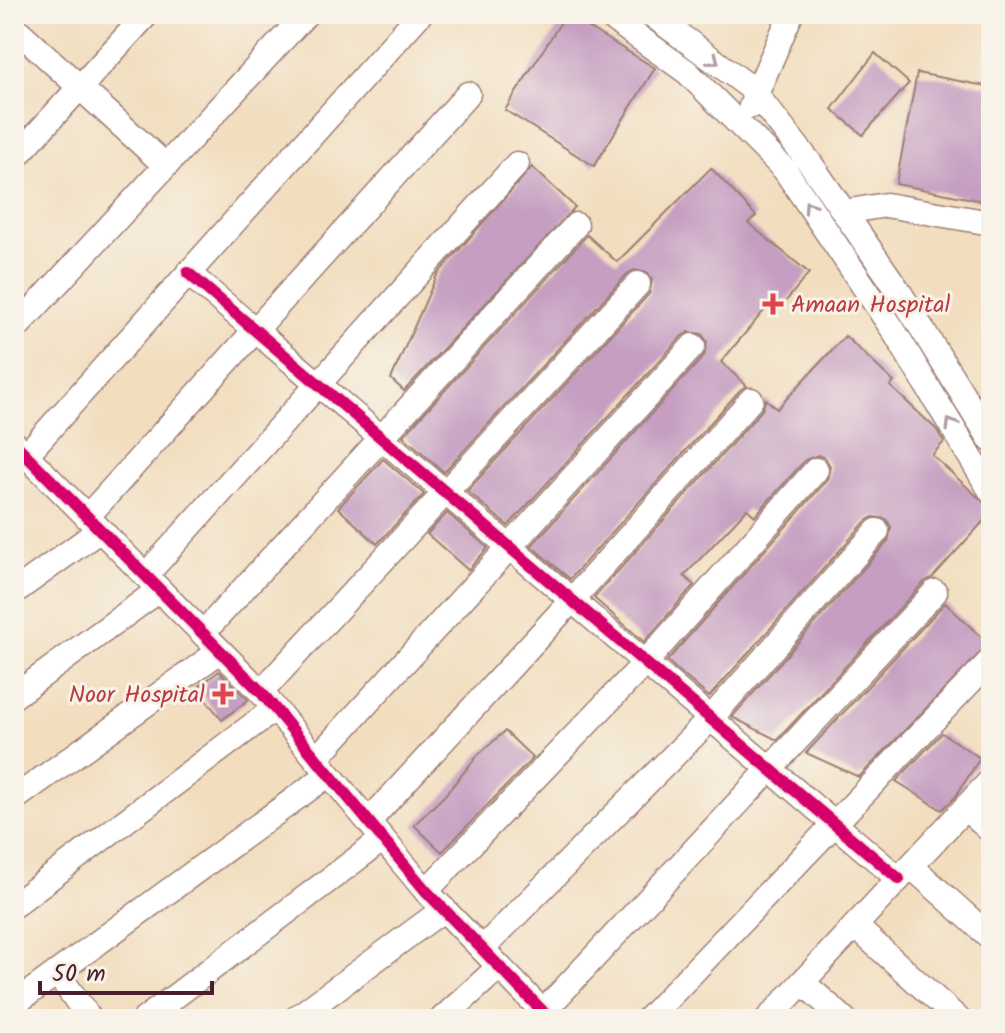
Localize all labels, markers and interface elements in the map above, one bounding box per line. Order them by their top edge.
one-way arrow [706,50,720,64]
one-way arrow [804,200,819,214]
place label: Amaan Hospital [791,286,951,325]
marker: Amaan Hospital [762,293,784,315]
one-way arrow [945,418,960,433]
place label: Noor Hospital [69,676,205,715]
marker: Noor Hospital [212,683,234,705]
scale bar [40,945,212,995]
text: 50 m [52,955,106,994]

